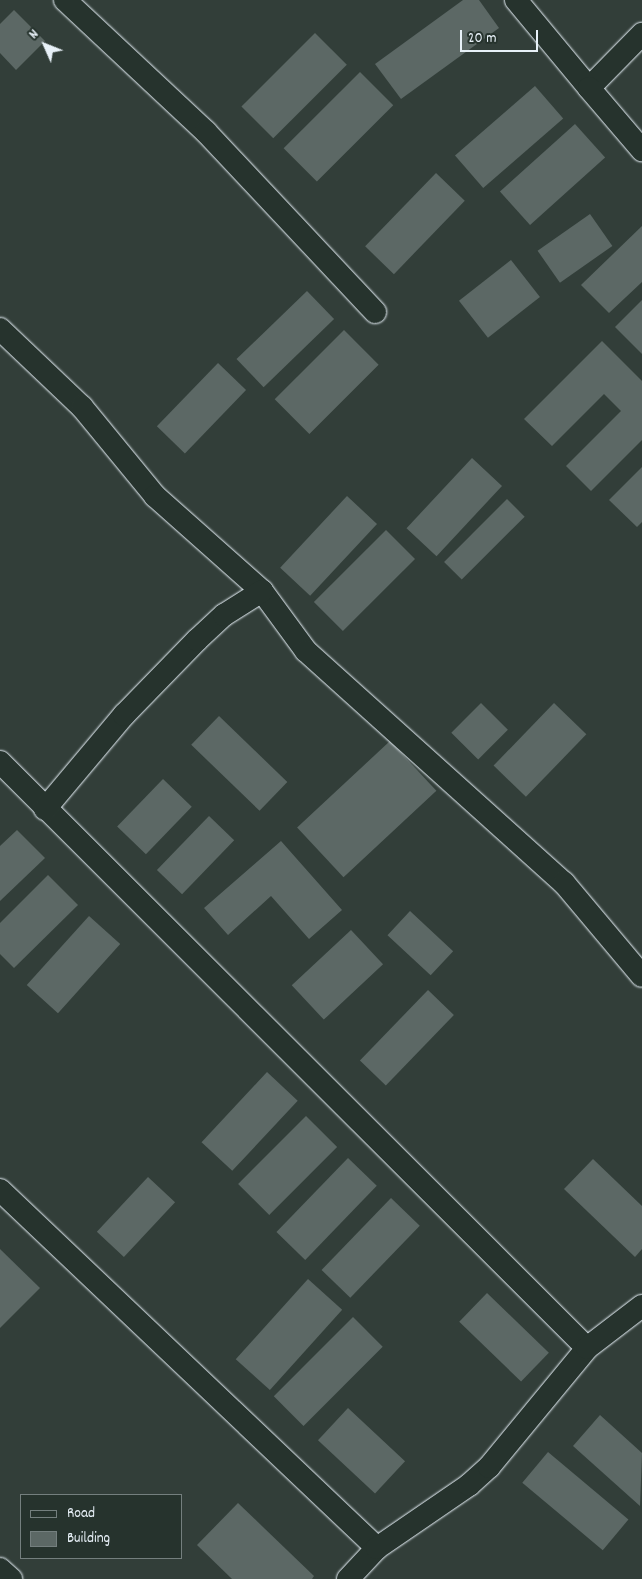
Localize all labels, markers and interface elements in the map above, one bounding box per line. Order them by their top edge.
north arrow [20,20,70,70]
scale bar [462,20,540,52]
text: N [25,25,44,44]
text: 20 m [468,28,496,50]
legend [20,1494,182,1559]
text: Road [67,1503,95,1525]
text: Building [67,1528,110,1550]

